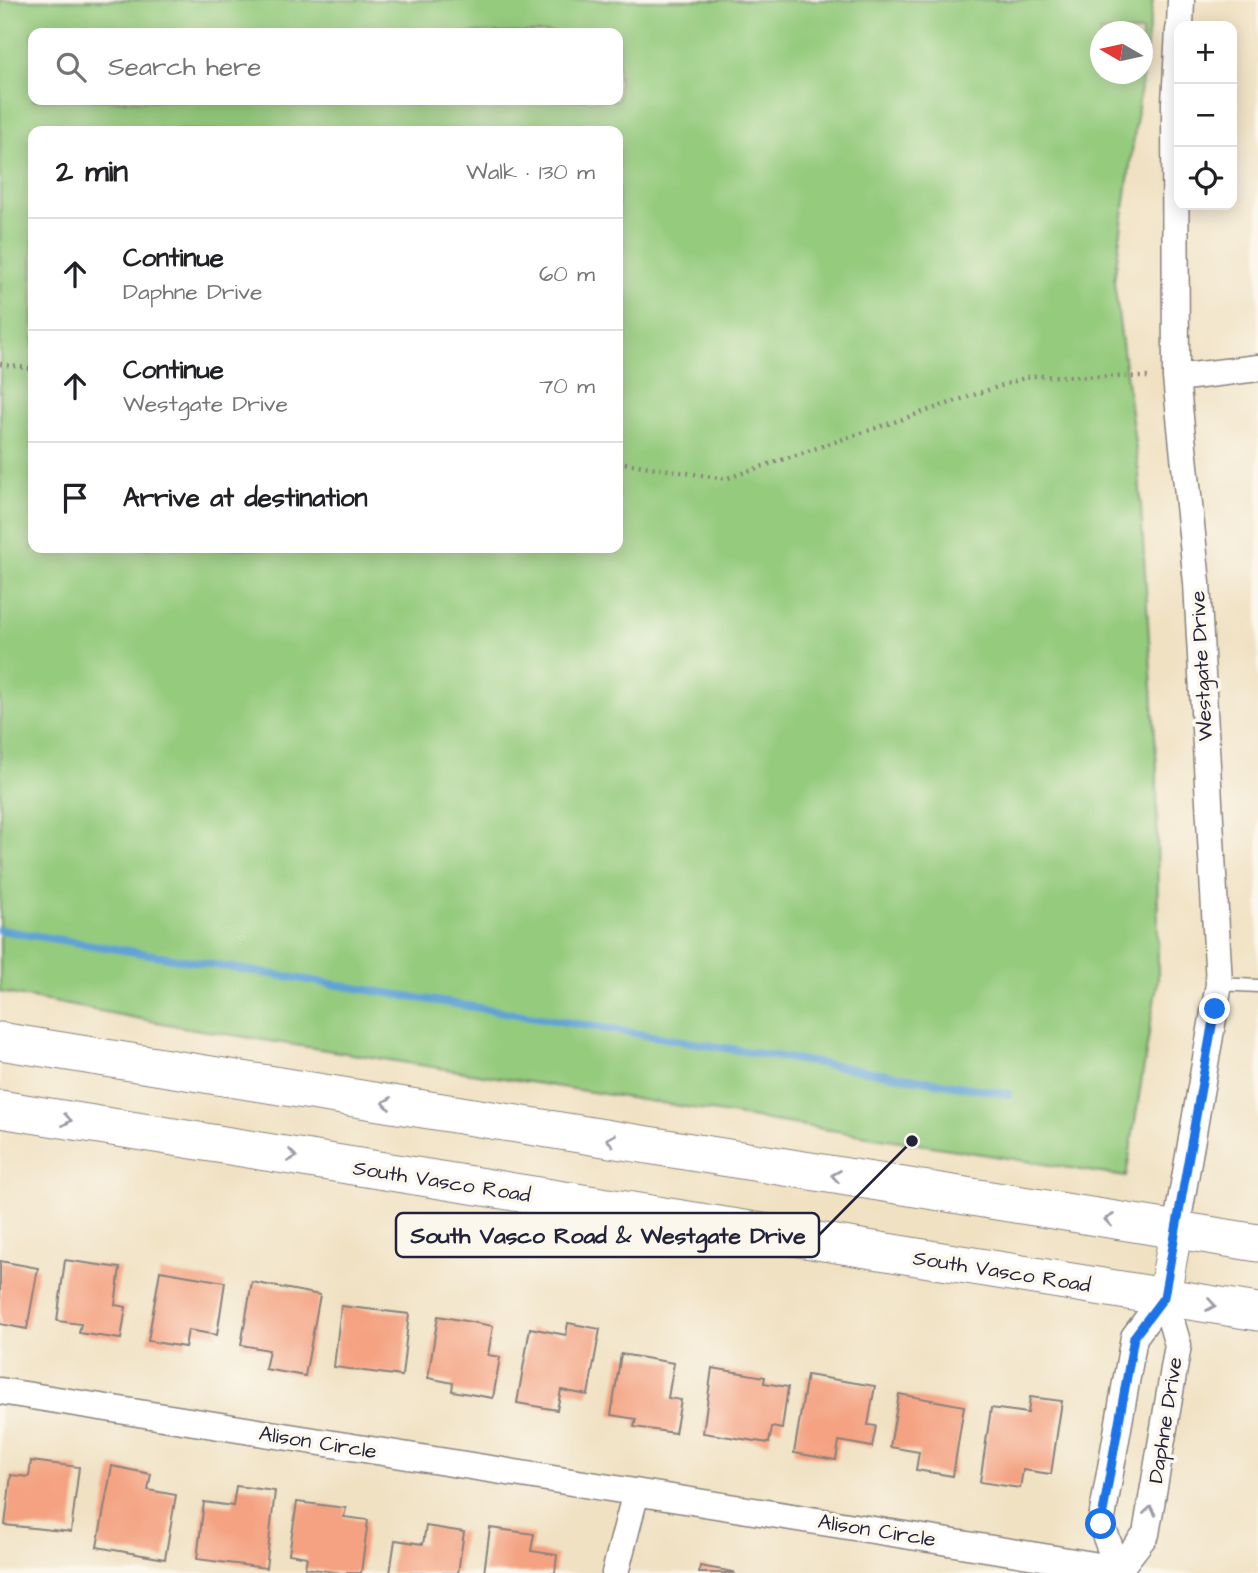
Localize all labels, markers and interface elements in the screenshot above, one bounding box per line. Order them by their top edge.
north arrow [1090,21,1153,84]
map controls [1174,21,1237,210]
button: + [1174,21,1237,84]
search box [28,28,623,105]
icon: search [52,48,90,86]
text: Search here [108,49,261,85]
button: − [1174,84,1237,147]
button: locate [1174,147,1237,210]
text: 2 min [56,151,128,193]
text: Walk · 130 m [466,156,595,188]
text: Continue [123,240,224,276]
icon: ahead [56,255,94,293]
text: 60 m [539,258,595,290]
text: Daphne Drive [123,276,262,308]
text: Continue [123,352,224,388]
icon: ahead [56,367,94,405]
text: 70 m [539,370,595,402]
text: Westgate Drive [123,388,288,420]
icon: arrive [56,479,94,517]
text: Arrive at destination [123,480,368,516]
street label: Westgate Drive [1183,590,1222,742]
route end [1199,993,1230,1024]
one-way arrow [381,1096,393,1111]
one-way arrow [61,1112,73,1127]
one-way arrow [605,1133,617,1148]
one-way arrow [286,1149,298,1164]
street label: South Vasco Road [351,1153,533,1210]
one-way arrow [830,1169,842,1184]
one-way arrow [1103,1212,1115,1227]
callout: South Vasco Road & Westgate Drive [396,1213,819,1257]
text: South Vasco Road & Westgate Drive [409,1220,806,1253]
street label: South Vasco Road [911,1243,1093,1300]
one-way arrow [1205,1297,1217,1312]
street label: Daphne Drive [1141,1355,1191,1485]
street label: Alison Circle [257,1419,379,1466]
one-way arrow [1142,1505,1157,1517]
street label: Alison Circle [816,1507,938,1554]
route start [1085,1508,1116,1539]

